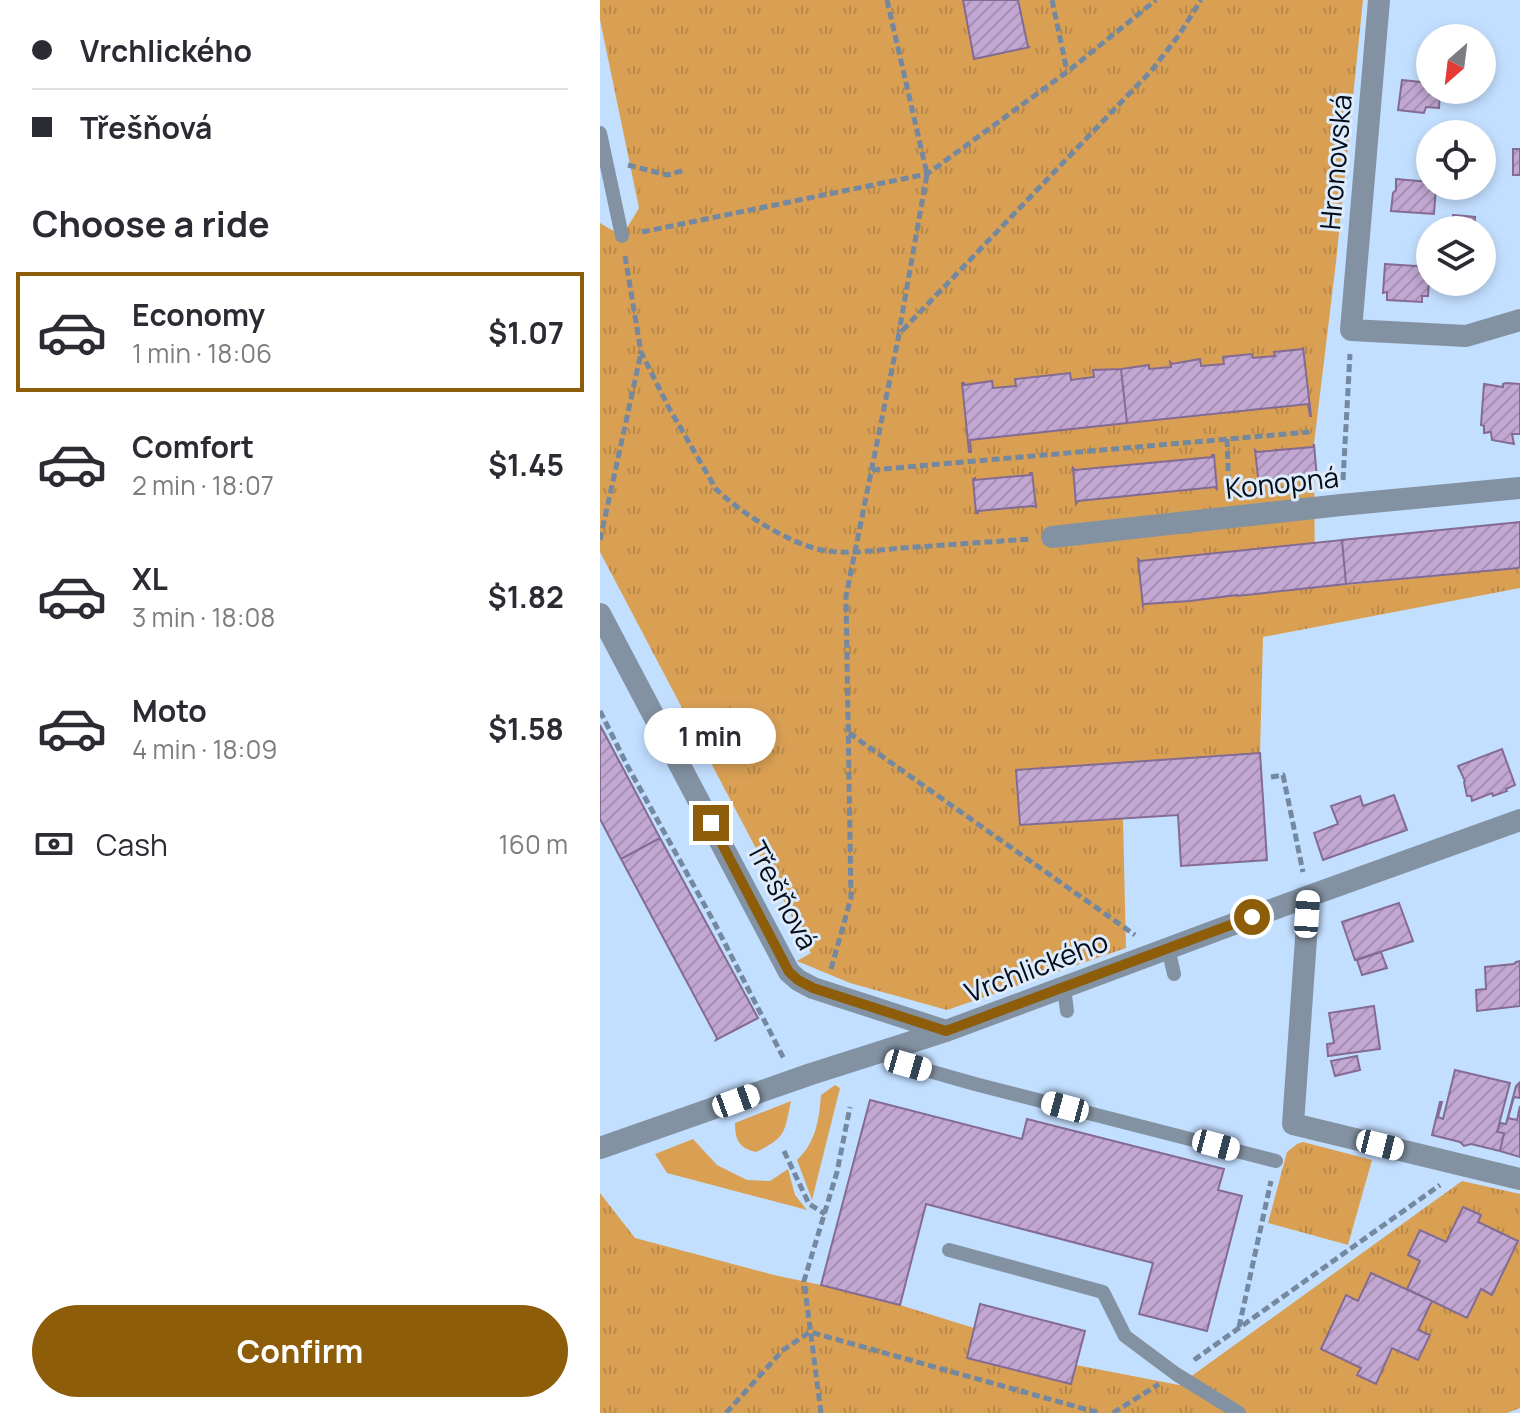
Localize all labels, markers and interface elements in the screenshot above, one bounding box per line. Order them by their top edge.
north arrow [1416,24,1496,104]
map controls [1416,24,1496,296]
text: Vrchlického [80,30,252,71]
street label: Hronovská [1310,93,1360,231]
text: Třešňová [80,107,212,148]
button: locate [1416,120,1496,200]
text: Choose a ride [32,199,270,248]
button: layers [1416,216,1496,296]
text: Economy [132,294,265,335]
icon: car [36,296,108,368]
text: $1.07 [488,312,564,353]
text: 1 min · 18:06 [132,335,272,371]
text: Comfort [132,426,254,467]
icon: car [36,428,108,500]
text: $1.45 [488,444,564,485]
street label: Konopná [1223,457,1341,507]
text: 2 min · 18:07 [132,467,274,503]
text: XL [132,558,168,599]
icon: car [36,560,108,632]
text: $1.82 [488,576,564,617]
text: 3 min · 18:08 [132,599,275,635]
text: Moto [132,690,207,731]
icon: car [36,692,108,764]
callout: 1 min [645,707,777,763]
text: $1.58 [488,708,564,749]
text: 1 min [678,718,742,754]
text: 4 min · 18:09 [132,731,277,767]
route end [693,805,729,841]
icon: cash [32,822,76,866]
text: Cash [96,824,168,865]
text: 160 m [499,826,568,862]
street label: Třešňová [739,834,827,956]
car [1293,889,1321,939]
route start [1234,899,1270,935]
street label: Vrchlického [959,921,1113,1011]
car [882,1047,934,1083]
car [709,1082,763,1120]
car [1039,1089,1091,1125]
car [1190,1127,1242,1163]
car [1354,1128,1406,1162]
button: Confirm [32,1305,568,1397]

